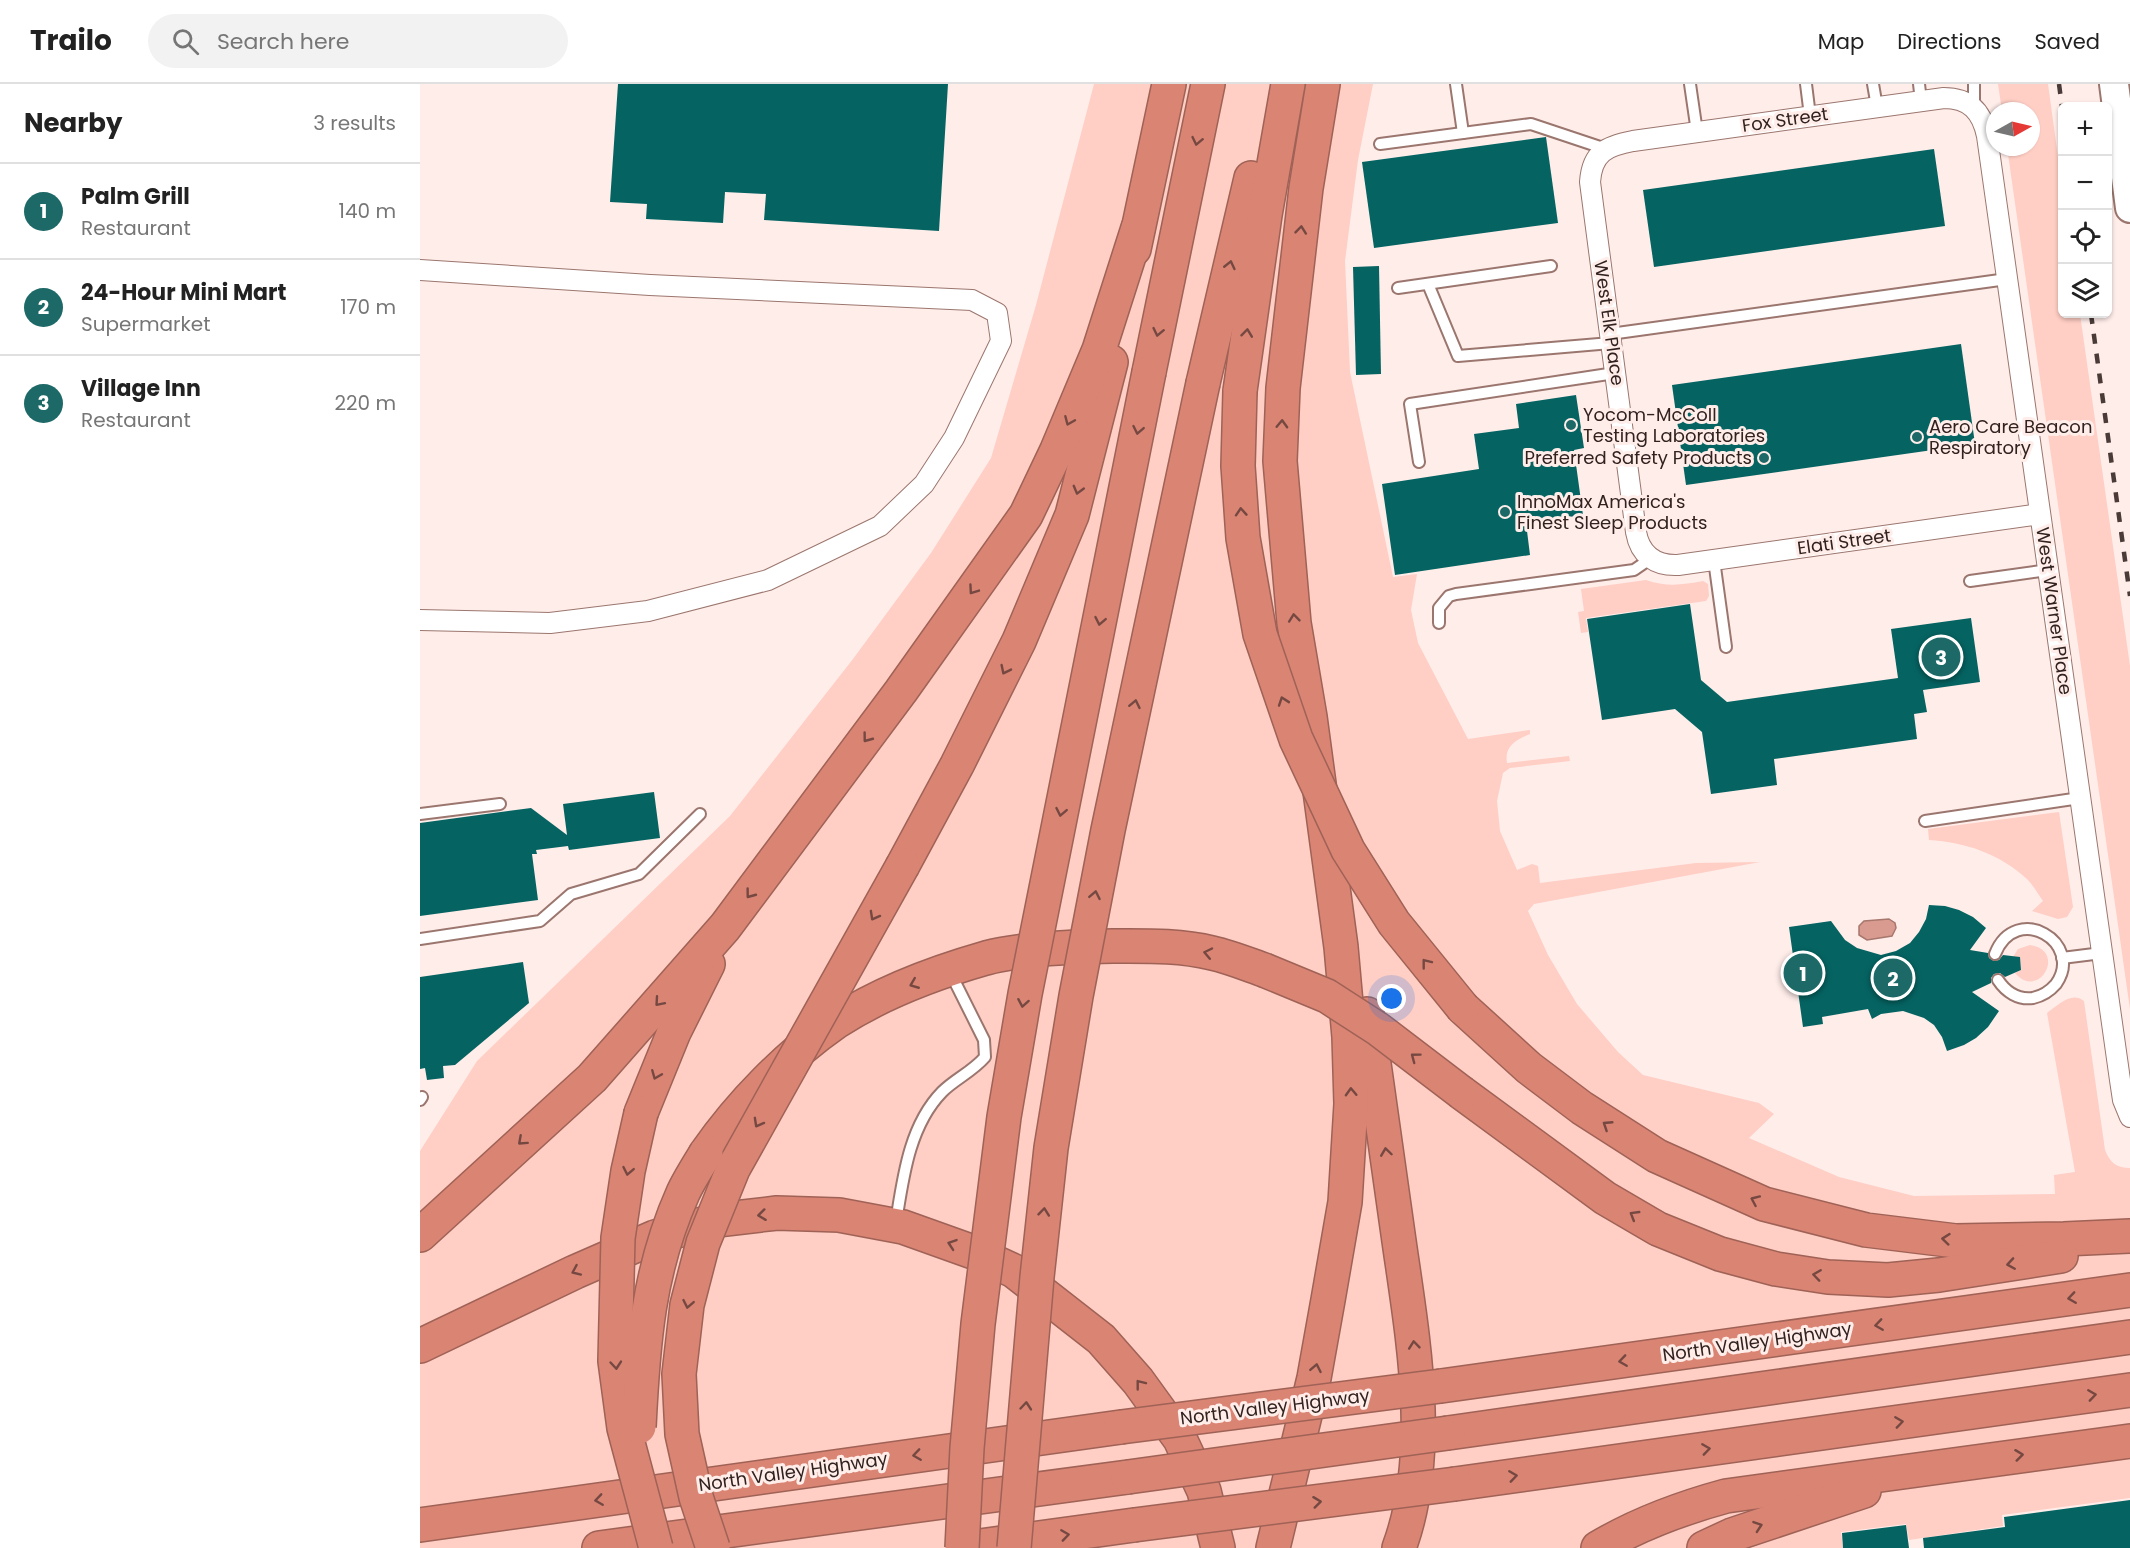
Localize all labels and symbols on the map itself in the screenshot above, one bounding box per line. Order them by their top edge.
street label: Fox Street [1740,101,1830,138]
north arrow [1986,102,2040,156]
one-way arrow [1191,136,1204,146]
one-way arrow [1294,225,1307,234]
street label: West Elk Place [1588,259,1631,387]
one-way arrow [1223,260,1236,270]
one-way arrow [1152,327,1165,337]
one-way arrow [1240,328,1253,338]
place label: Yocom-McColl Testing Laboratories [1583,402,1765,448]
place label: Aero Care Beacon Respiratory [1929,414,2092,460]
one-way arrow [1064,415,1076,426]
marker: Yocom-McColl Testing Laboratories [1564,418,1578,432]
one-way arrow [1276,419,1288,428]
one-way arrow [1132,425,1145,435]
marker: Aero Care Beacon Respiratory [1910,430,1924,444]
place label: Preferred Safety Products [1525,445,1752,470]
marker: Preferred Safety Products [1757,451,1771,465]
one-way arrow [1073,484,1085,495]
place label: InnoMax America's Finest Sleep Products [1517,489,1707,535]
marker: InnoMax America's Finest Sleep Products [1498,505,1512,519]
one-way arrow [1235,507,1248,516]
street label: Elati Street [1795,523,1892,560]
street label: West Warner Place [2030,525,2079,696]
one-way arrow [969,584,980,595]
one-way arrow [1288,613,1301,623]
one-way arrow [1094,616,1107,626]
pin: 3 [1922,634,1960,680]
one-way arrow [1000,664,1012,675]
one-way arrow [1278,696,1291,707]
one-way arrow [1127,699,1140,709]
one-way arrow [863,731,874,742]
one-way arrow [1055,807,1068,817]
one-way arrow [746,888,757,899]
one-way arrow [1088,890,1101,900]
one-way arrow [870,910,881,920]
one-way arrow [1203,947,1213,960]
pin: 1 [1784,950,1822,996]
pin: 2 [1874,956,1912,1000]
one-way arrow [1422,959,1433,970]
one-way arrow [909,977,920,989]
your location [1377,984,1406,1013]
one-way arrow [655,995,666,1006]
one-way arrow [1017,998,1030,1008]
one-way arrow [1411,1054,1422,1065]
one-way arrow [651,1069,663,1080]
one-way arrow [1344,1088,1357,1097]
one-way arrow [754,1117,765,1127]
one-way arrow [1603,1120,1613,1132]
one-way arrow [519,1134,529,1145]
one-way arrow [1381,1147,1393,1156]
one-way arrow [622,1165,635,1175]
one-way arrow [1751,1195,1762,1207]
one-way arrow [1037,1207,1050,1216]
one-way arrow [757,1208,766,1221]
one-way arrow [1630,1210,1640,1222]
one-way arrow [1941,1234,1950,1246]
one-way arrow [947,1239,958,1252]
one-way arrow [2006,1257,2016,1269]
one-way arrow [572,1264,583,1276]
one-way arrow [1813,1270,1822,1282]
one-way arrow [2067,1292,2077,1304]
one-way arrow [682,1298,695,1308]
street label: North Valley Highway [1661,1316,1853,1367]
one-way arrow [1874,1319,1884,1331]
one-way arrow [1408,1340,1421,1349]
one-way arrow [1619,1354,1628,1367]
one-way arrow [609,1360,622,1369]
one-way arrow [1309,1364,1322,1374]
one-way arrow [1136,1379,1147,1390]
street label: North Valley Highway [1179,1382,1371,1431]
one-way arrow [2088,1389,2097,1401]
one-way arrow [1019,1401,1032,1410]
one-way arrow [1894,1416,1904,1428]
one-way arrow [1701,1443,1711,1455]
street label: North Valley Highway [697,1446,889,1497]
one-way arrow [913,1449,922,1461]
one-way arrow [2014,1450,2023,1462]
one-way arrow [1508,1470,1517,1482]
one-way arrow [595,1493,604,1505]
one-way arrow [1313,1496,1322,1508]
one-way arrow [1753,1521,1763,1534]
one-way arrow [1060,1529,1069,1541]

